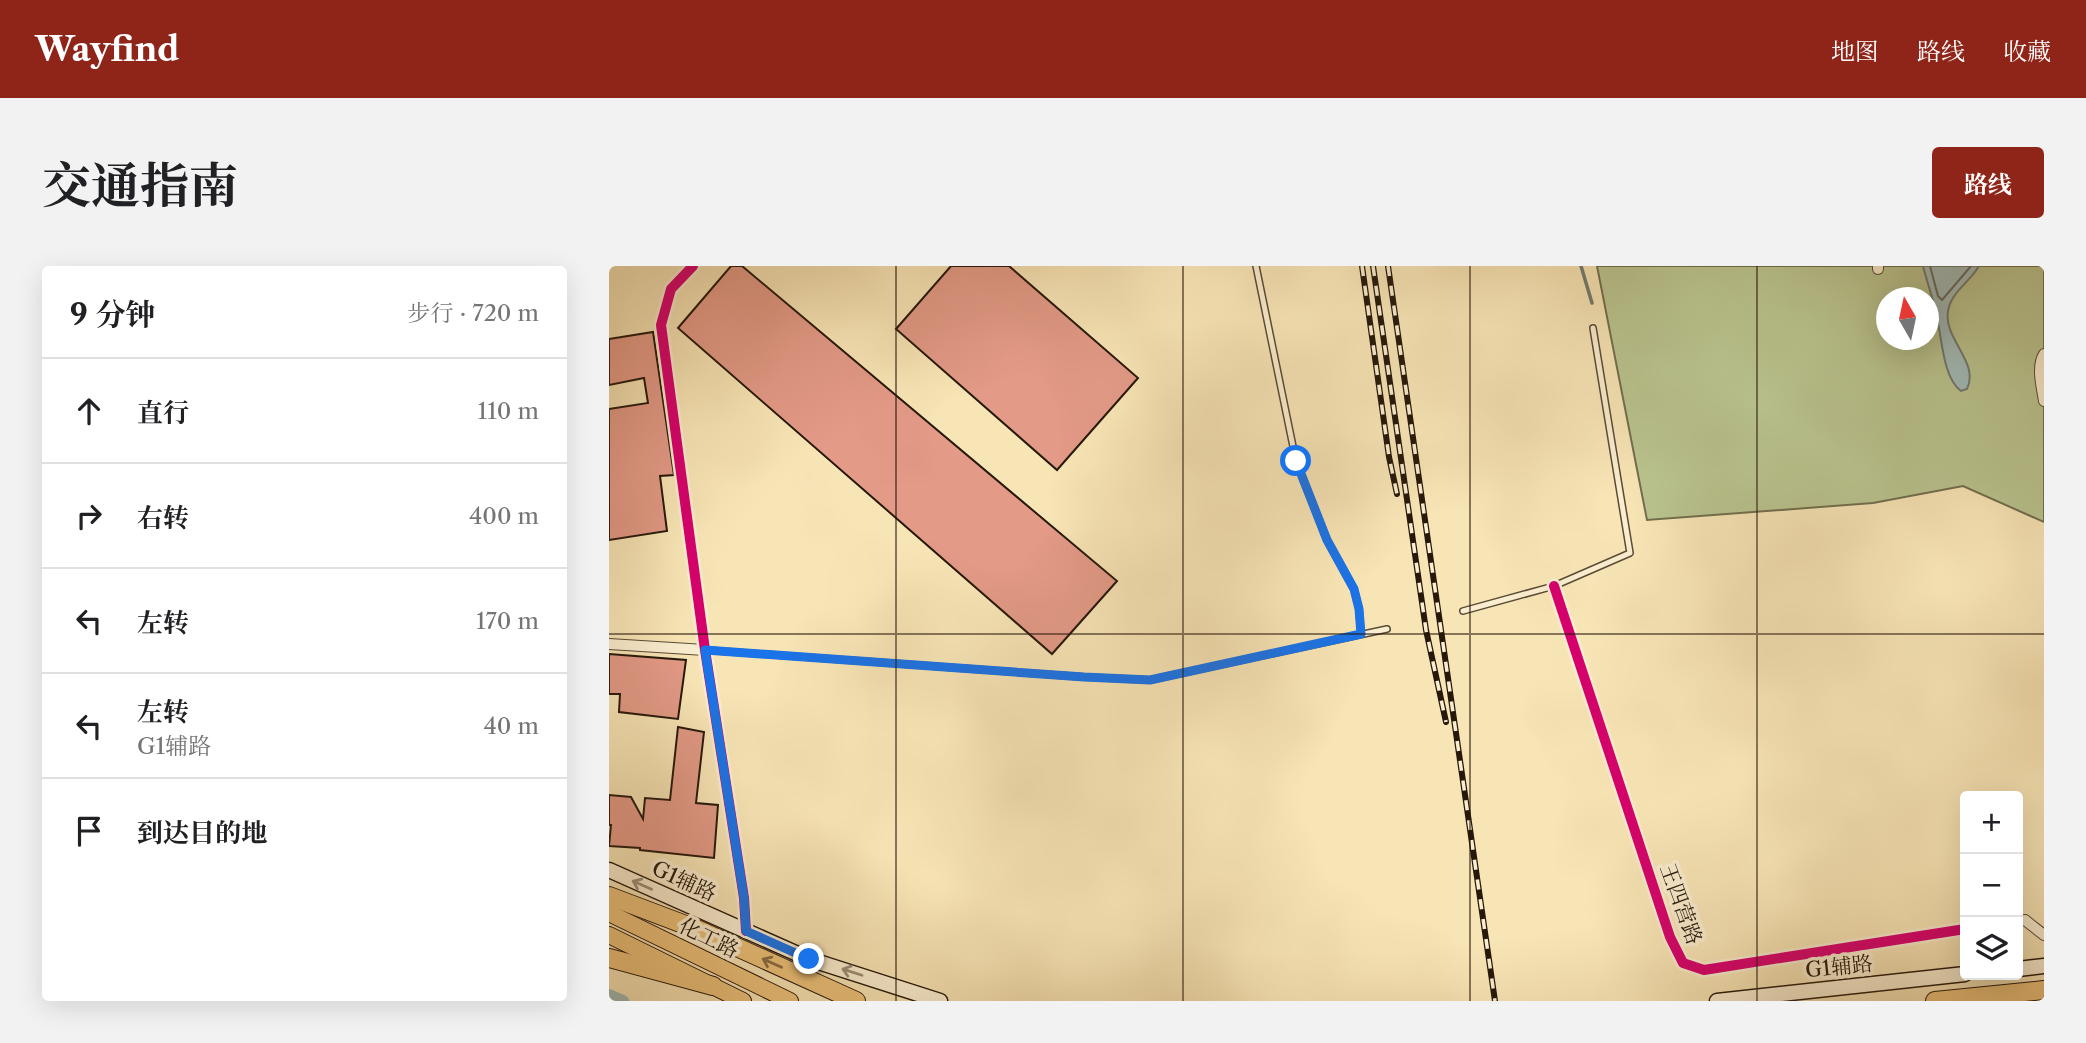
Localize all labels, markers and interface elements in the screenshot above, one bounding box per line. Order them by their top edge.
text: Wayfind [35,29,179,70]
text: 地图 [1831,37,1879,66]
text: 路线 [1917,37,1965,66]
text: 收藏 [2003,37,2051,66]
button: 路线 [1932,147,2044,218]
text: 交通指南 [42,155,238,216]
north arrow [1876,287,1939,350]
text: 9 分钟 [70,296,155,333]
text: 步行 · 720 m [408,299,539,327]
icon: ahead [70,392,108,430]
text: 直行 [137,397,189,429]
text: 110 m [478,397,539,425]
route start [1280,445,1311,476]
icon: right [70,497,108,535]
text: 右转 [137,502,189,534]
text: 400 m [469,502,539,530]
icon: left [70,602,108,640]
text: 左转 [137,607,189,639]
text: 170 m [476,607,539,635]
text: 左转 [137,696,189,728]
icon: left [70,707,108,745]
text: 40 m [484,712,539,740]
text: G1辅路 [137,732,211,760]
map controls [1960,791,2023,980]
button: + [1960,791,2023,854]
icon: arrive [70,812,108,850]
text: 到达目的地 [137,817,267,849]
button: − [1960,854,2023,917]
street label: G1辅路 [648,855,720,906]
street label: 王四营路 [1655,860,1708,948]
one-way arrow [632,878,653,891]
street label: 化工路 [675,913,743,963]
button: layers [1960,917,2023,980]
route end [793,943,824,974]
street label: G1辅路 [1804,951,1874,982]
one-way arrow [762,956,783,969]
one-way arrow [841,965,863,978]

